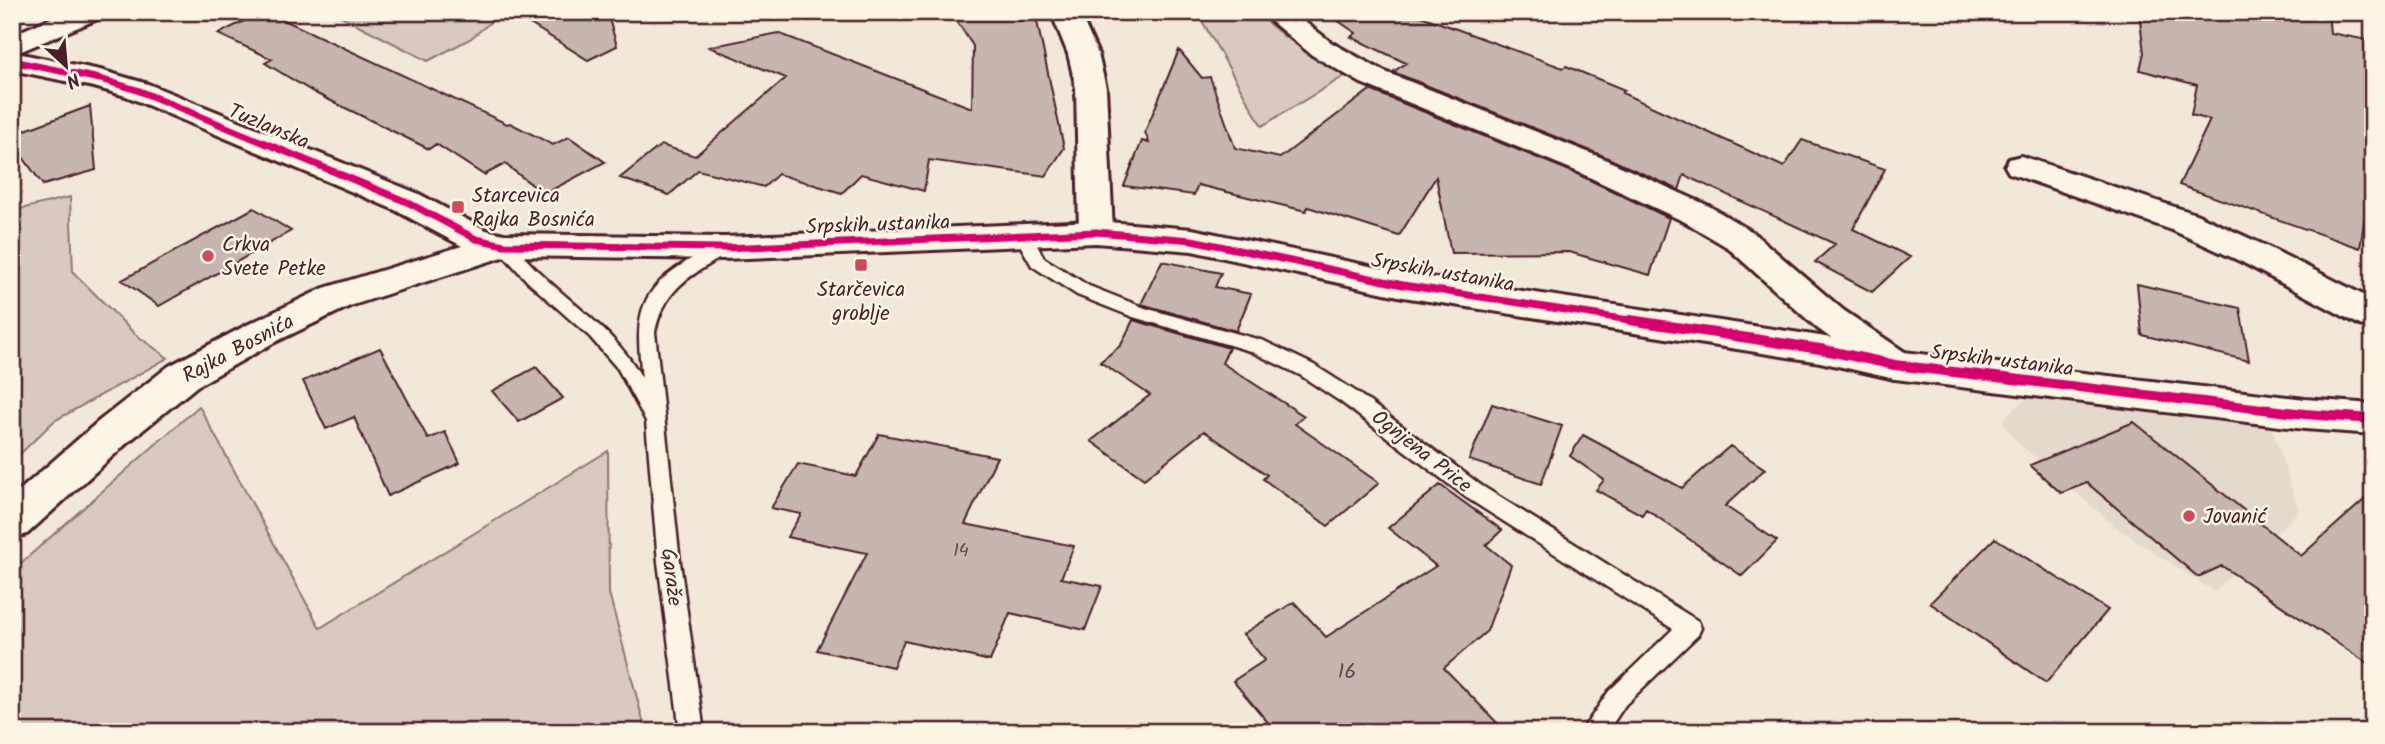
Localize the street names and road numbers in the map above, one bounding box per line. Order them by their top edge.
street label: Tuzlanska [223,96,314,159]
street label: Srpskih ustanika [805,206,951,245]
street label: Srpskih ustanika [1369,245,1517,302]
street label: Rajka Bosnića [177,306,301,393]
street label: Srpskih ustanika [1928,336,2076,387]
street label: Ognjena Price [1363,402,1479,503]
street label: Garaže [651,546,690,609]

